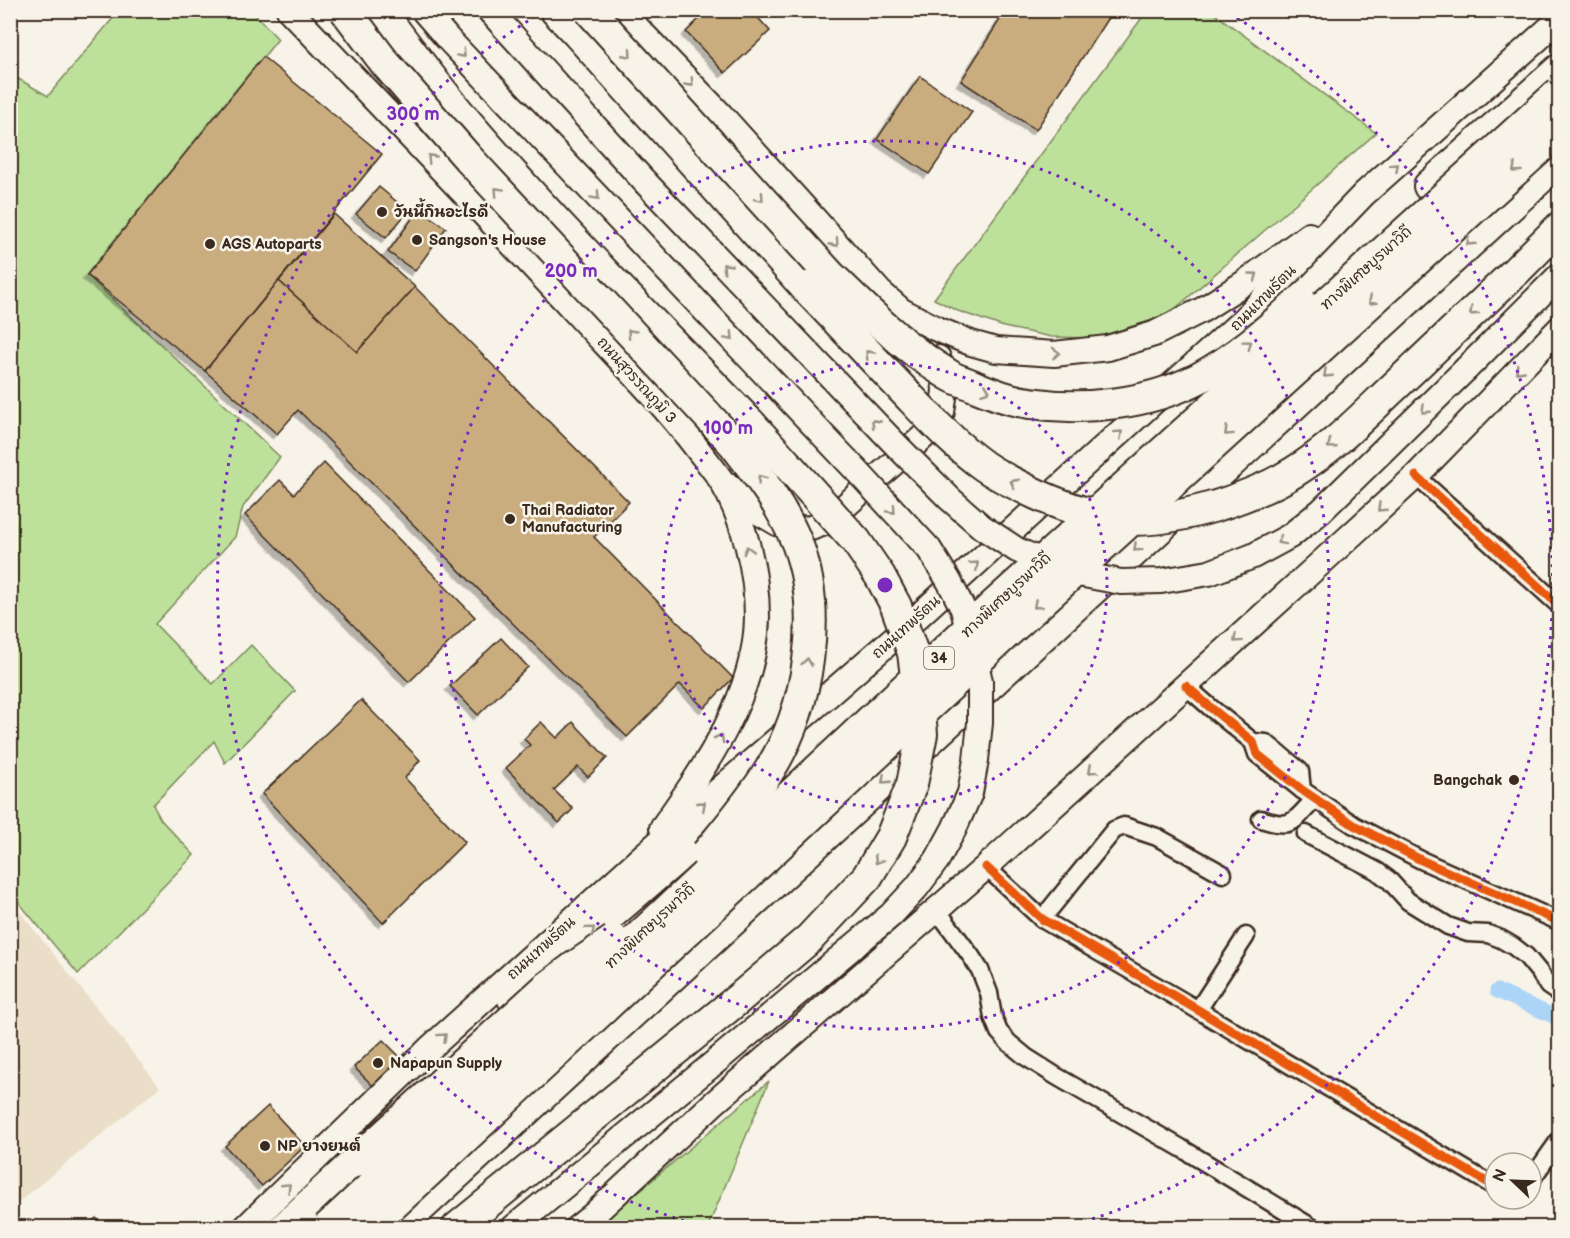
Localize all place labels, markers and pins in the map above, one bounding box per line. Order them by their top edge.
place label: วันนี้กินอะไรดี [394,197,488,222]
marker: วันนี้กินอะไรดี [375,205,389,219]
place label: Sangson's House [429,231,547,250]
marker: Sangson's House [410,233,424,247]
place label: AGS Autoparts [221,235,322,254]
marker: AGS Autoparts [203,237,217,251]
place label: Thai Radiator Manufacturing [522,501,622,537]
marker: Thai Radiator Manufacturing [503,512,517,526]
centre of rings [875,575,895,595]
place label: Bangchak [1433,771,1502,790]
marker: Bangchak [1507,773,1521,787]
place label: Napapun Supply [390,1054,502,1073]
marker: Napapun Supply [371,1056,385,1070]
place label: NP ยางยนต์ [277,1136,361,1156]
marker: NP ยางยนต์ [258,1139,272,1153]

